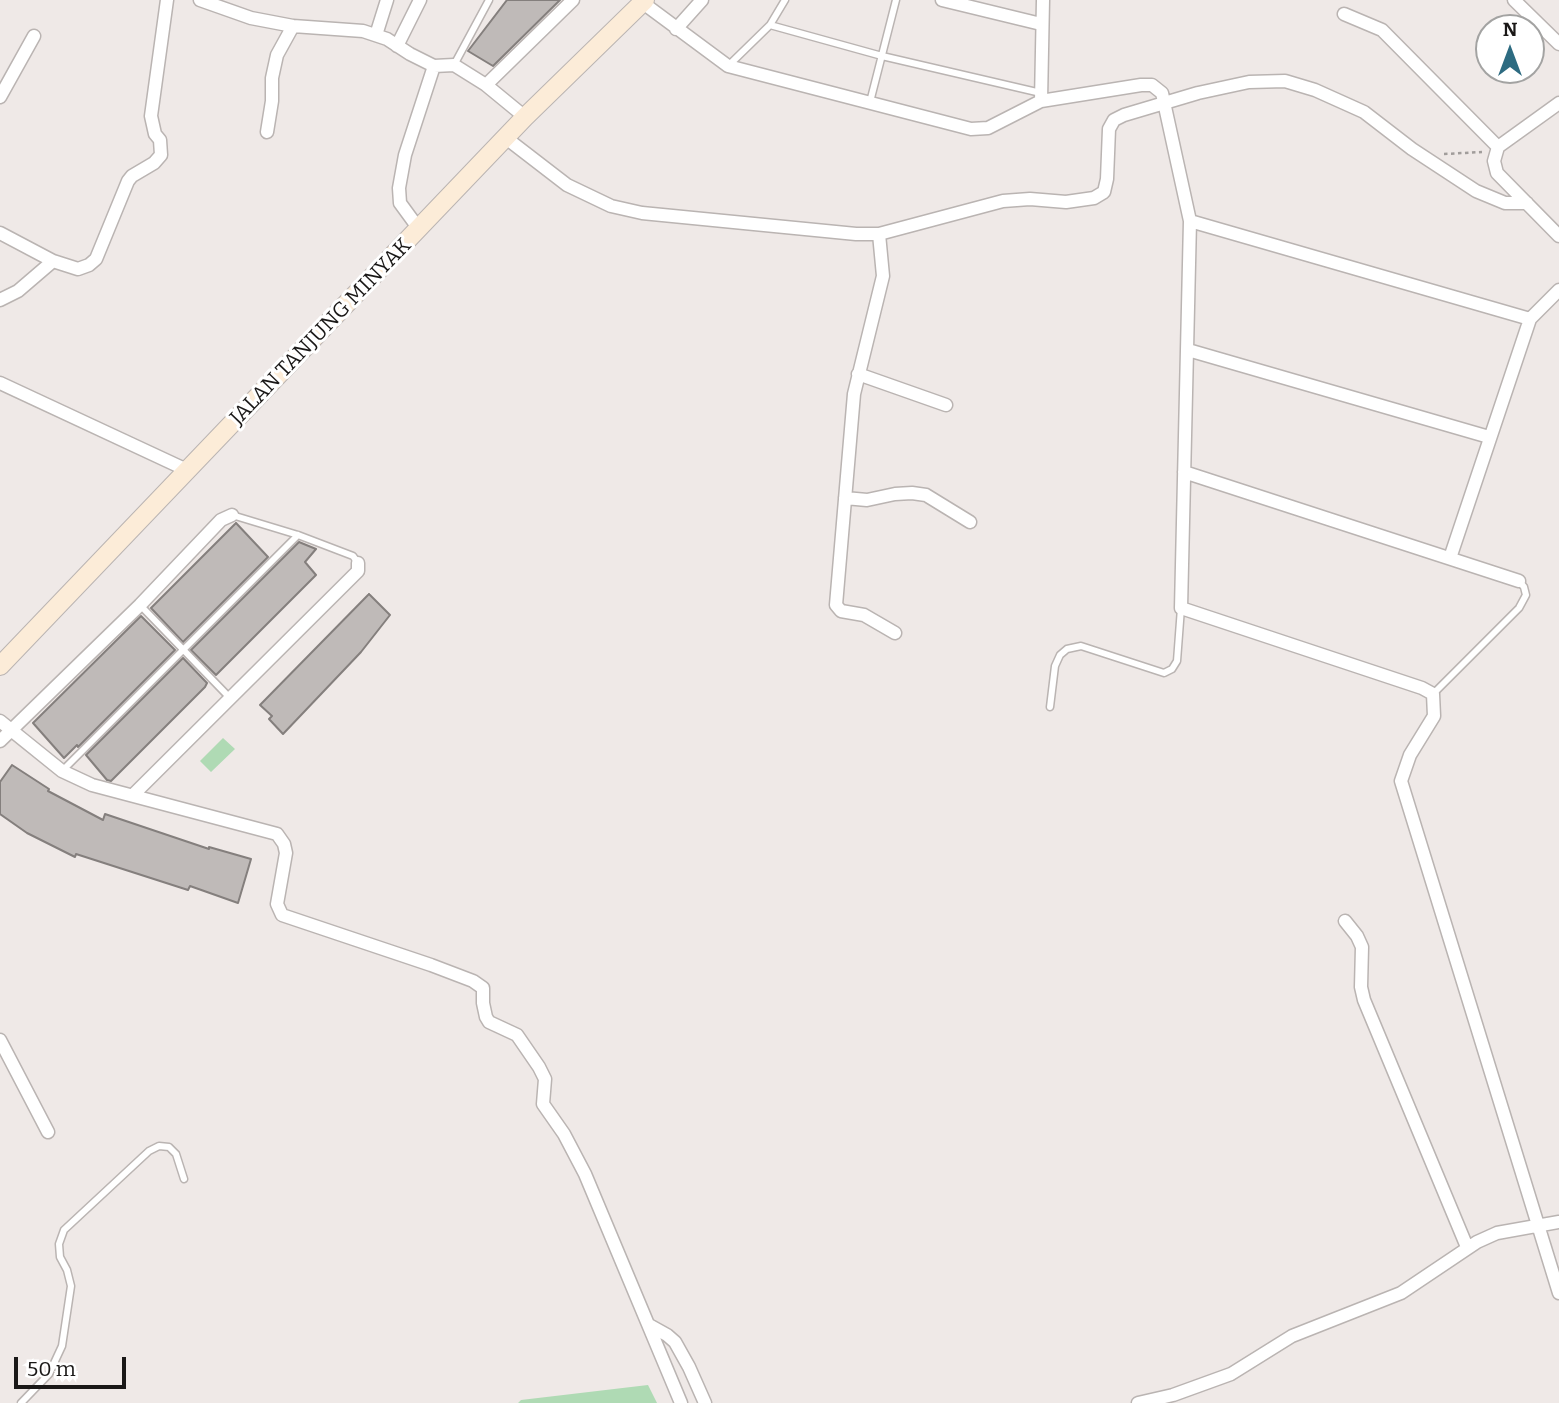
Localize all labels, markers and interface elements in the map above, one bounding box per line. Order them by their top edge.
north arrow [1475,14,1545,84]
text: N [1503,18,1517,41]
street label: JALAN TANJUNG MINYAK [225,233,417,431]
scale bar [18,1344,130,1388]
text: 50 m [27,1356,76,1382]

